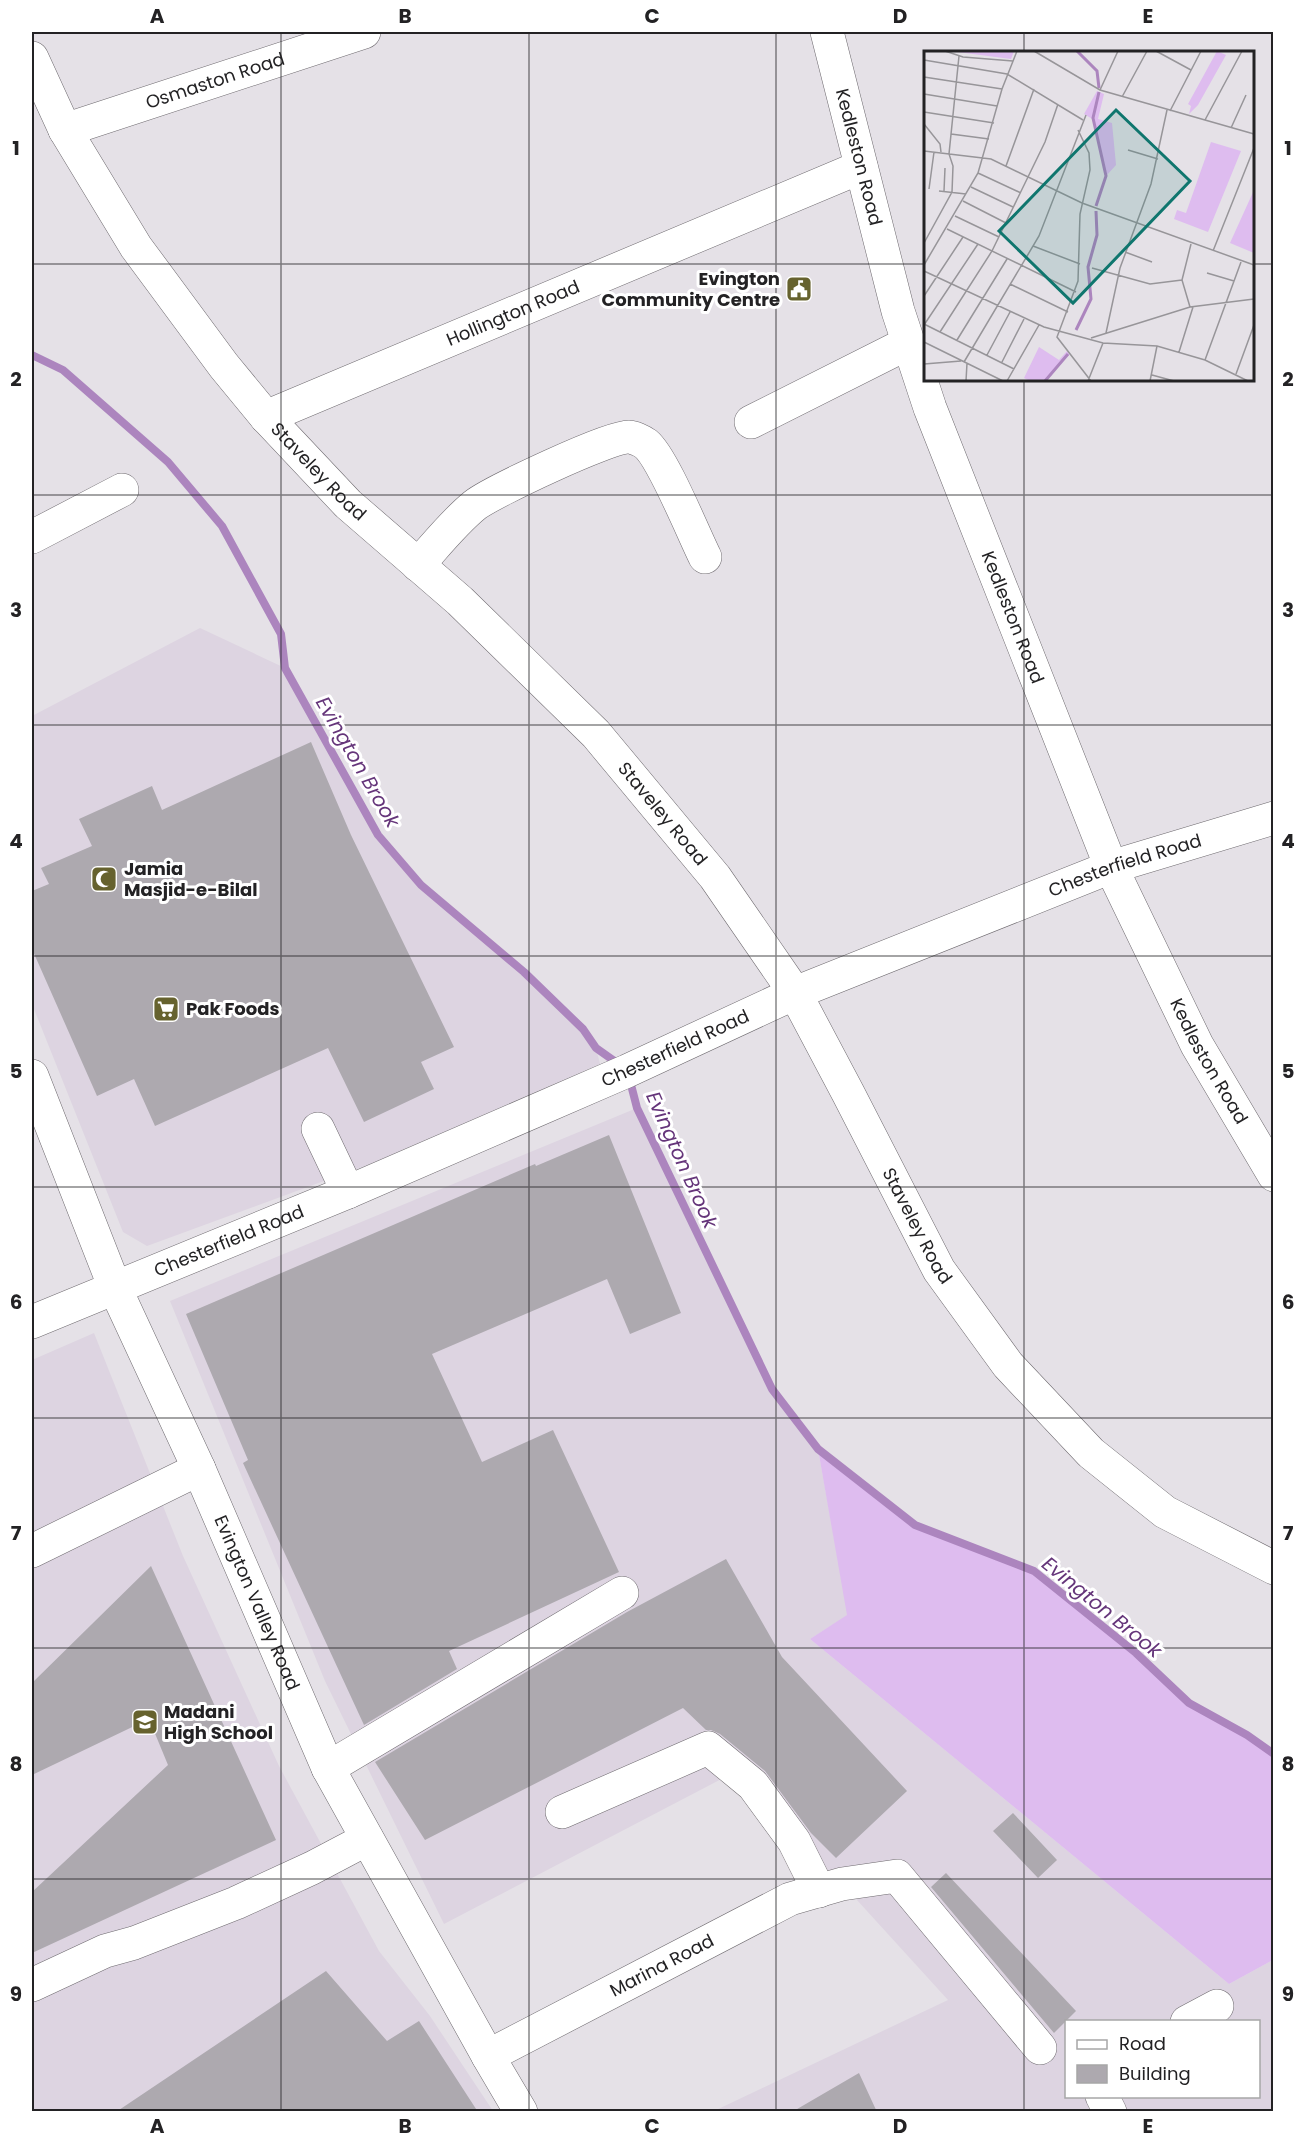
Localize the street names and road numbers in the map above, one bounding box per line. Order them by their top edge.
street label: Osmaston Road [142,46,288,115]
street label: Kedleston Road [830,86,889,228]
street label: Hollington Road [442,274,583,352]
street label: Staveley Road [265,417,372,526]
street label: Kedleston Road [976,547,1050,687]
street label: Staveley Road [612,756,713,871]
street label: Chesterfield Road [1045,828,1204,903]
street label: Kedleston Road [1164,994,1254,1129]
street label: Chesterfield Road [597,1003,753,1093]
street label: Staveley Road [877,1163,958,1289]
street label: Chesterfield Road [150,1198,308,1283]
street label: Evington Valley Road [208,1511,306,1694]
street label: Marina Road [605,1928,718,2003]

